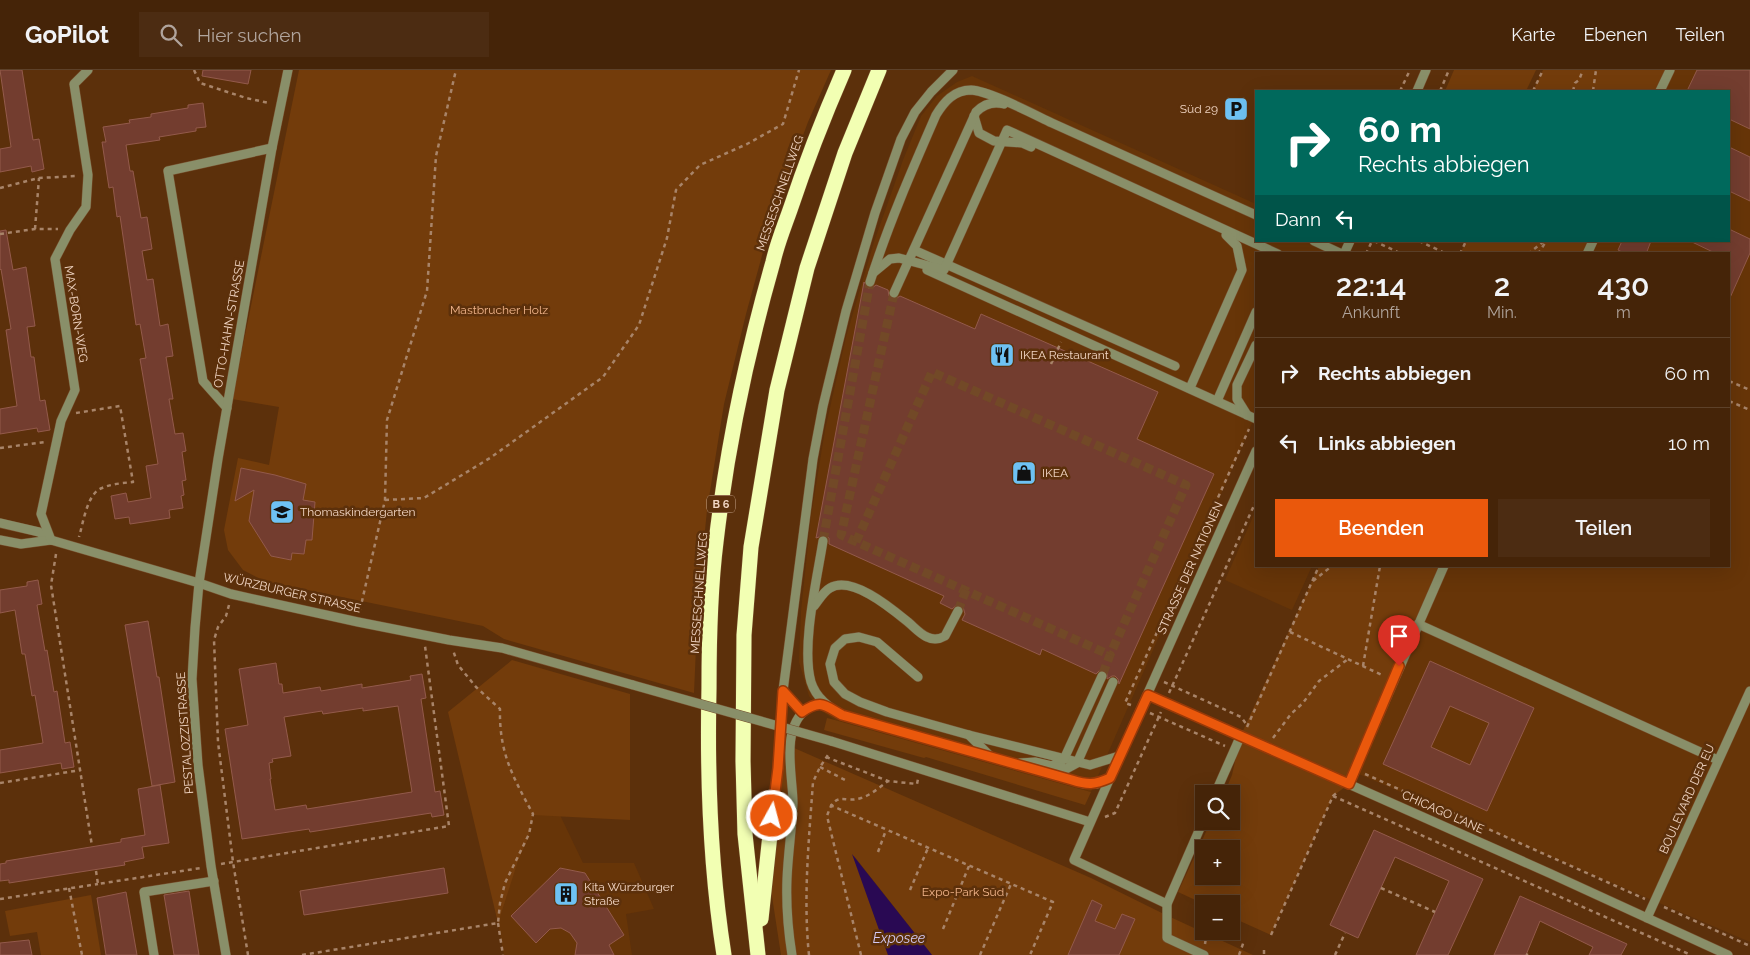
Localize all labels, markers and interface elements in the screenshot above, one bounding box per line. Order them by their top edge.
search box [139,12,489,57]
text: GoPilot [25,20,109,49]
icon: search [157,21,185,49]
text: Hier suchen [197,24,302,46]
text: Karte [1511,24,1555,45]
text: Ebenen [1583,24,1648,45]
text: Teilen [1676,24,1725,45]
parking icon: Süd 29 [1223,96,1249,122]
place label: Süd 29 [1180,102,1218,116]
text: 60 m [1358,109,1442,150]
icon: right [1275,110,1340,175]
street label: MESSESCHNELLWEG [754,133,806,253]
text: Rechts abbiegen [1358,151,1530,177]
icon: left [1331,205,1359,233]
text: Dann [1275,208,1321,230]
street label: OTTO-HAHN-STRASSE [211,259,247,389]
street label: MAX-BORN-WEG [61,264,91,364]
text: 22:14 [1336,268,1406,303]
text: 2 [1494,268,1510,303]
text: 430 [1598,268,1649,303]
park label: Mastbrucher Holz [450,303,548,317]
text: Ankunft [1342,303,1400,322]
text: Min. [1487,303,1517,322]
text: m [1616,303,1631,322]
restaurant icon: IKEA Restaurant [989,342,1015,368]
place label: IKEA Restaurant [1020,348,1109,362]
icon: right [1275,359,1303,387]
text: Rechts abbiegen [1318,362,1471,384]
text: 60 m [1665,362,1710,384]
icon: left [1275,429,1303,457]
text: Links abbiegen [1318,432,1456,454]
text: 10 m [1668,432,1710,454]
shop icon: IKEA [1011,460,1037,486]
place label: IKEA [1042,466,1068,480]
road number: B 6 [707,496,735,512]
school or university icon: Thomaskindergarten [269,499,295,525]
street label: STRASSE DER NATIONEN [1154,499,1226,637]
button: Beenden [1275,499,1488,557]
button: Teilen [1498,499,1710,557]
place label: Thomaskindergarten [300,505,415,519]
street label: MESSESCHNELLWEG [688,532,710,654]
street label: WÜRZBURGER STRASSE [222,570,362,616]
pin [1378,615,1420,666]
icon: arrive [1385,622,1413,650]
street label: PESTALOZZISTRASSE [174,671,196,795]
street label: BOULEVARD DER EU [1656,742,1718,856]
map controls [1195,785,1240,940]
button: search [1195,785,1240,830]
street label: CHICAGO LANE [1400,788,1486,836]
position arrow [745,789,797,841]
button: + [1195,840,1240,885]
place label: Kita Würzburger Straße [584,880,675,908]
building icon: Kita Würzburger Straße [553,881,579,907]
park label: Expo-Park Süd [922,885,1004,899]
button: − [1195,895,1240,940]
water label: Exposee [873,930,926,946]

